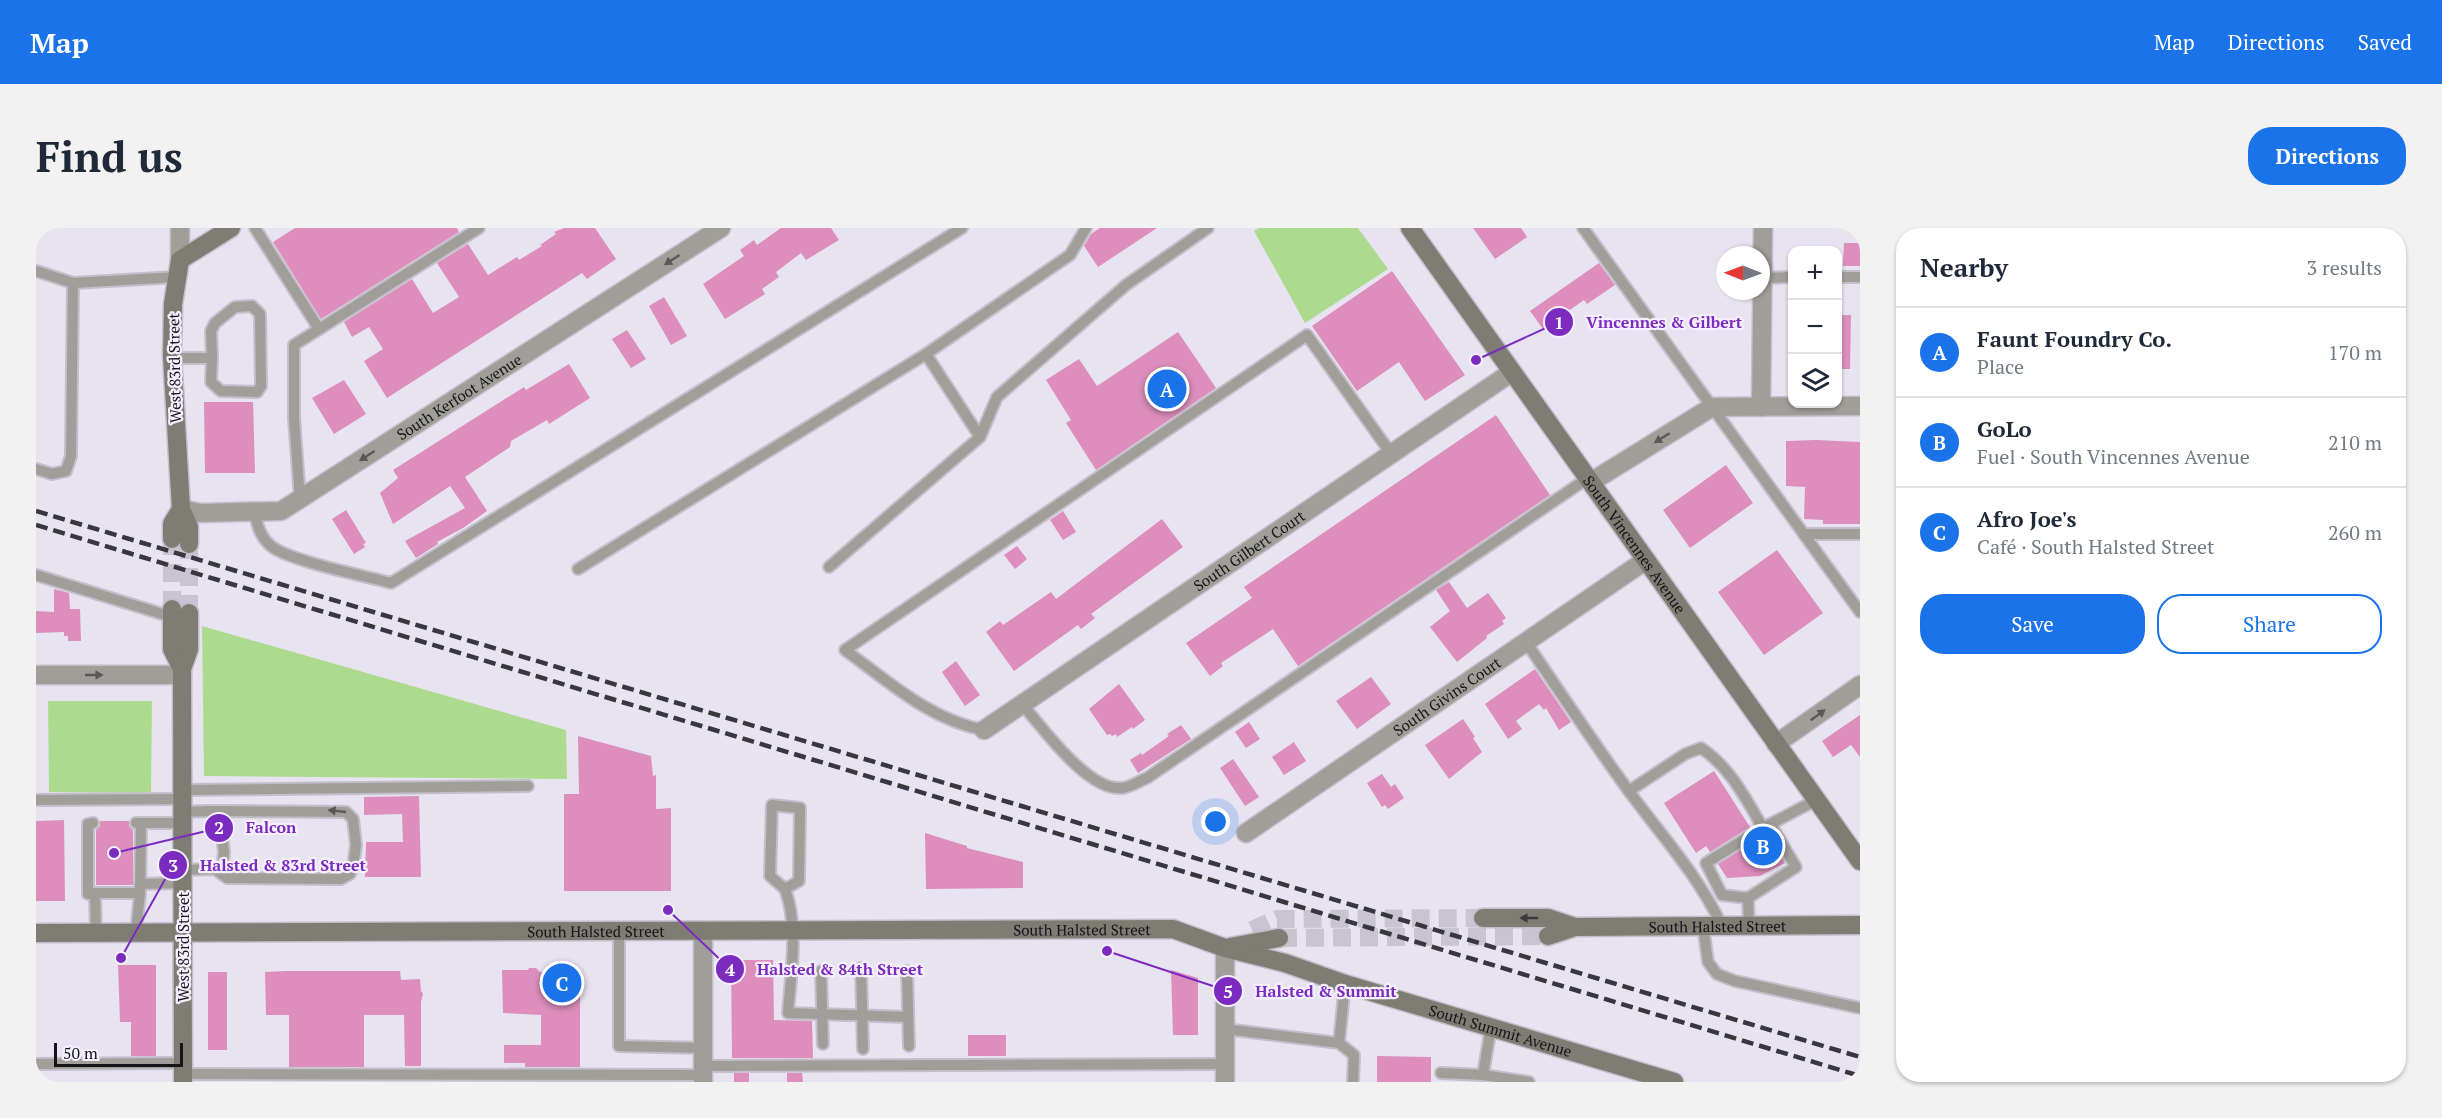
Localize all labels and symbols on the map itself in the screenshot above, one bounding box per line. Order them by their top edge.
north arrow [1716,246,1770,300]
one-way arrow [664,254,680,265]
callout: Vincennes & Gilbert [1544,305,1754,339]
text: 1 [1554,310,1564,334]
text: Vincennes & Gilbert [1586,311,1743,333]
street label: West 83rd Street [163,312,185,423]
street label: South Kerfoot Avenue [393,349,525,444]
pin: A [1148,366,1186,412]
one-way arrow [1654,432,1670,443]
one-way arrow [358,451,375,462]
street label: South Vincennes Avenue [1579,471,1691,617]
street label: South Gilbert Court [1189,505,1309,595]
street label: South Givins Court [1389,652,1505,740]
one-way arrow [85,670,104,680]
one-way arrow [1811,709,1826,721]
one-way arrow [327,806,346,816]
your location [1201,807,1230,836]
callout: Falcon [204,811,309,845]
text: 2 [214,815,224,839]
text: Falcon [246,816,297,838]
pin: B [1744,824,1782,868]
callout: Halsted & 83rd Street [158,848,378,882]
text: 3 [168,853,178,877]
text: Halsted & 83rd Street [200,854,367,876]
street label: West 83rd Street [173,892,193,1002]
one-way arrow [1520,913,1539,923]
street label: South Halsted Street [1649,916,1787,936]
street label: South Halsted Street [1013,919,1151,940]
street label: South Halsted Street [527,921,665,941]
callout: Halsted & 84th Street [715,952,935,986]
text: 4 [725,957,736,981]
text: Halsted & 84th Street [757,958,924,980]
pin: C [542,960,582,1005]
callout: Halsted & Summit [1213,974,1408,1008]
text: 5 [1223,979,1233,1003]
text: Halsted & Summit [1255,980,1397,1002]
street label: South Summit Avenue [1427,1000,1574,1061]
scale bar [54,1040,183,1068]

